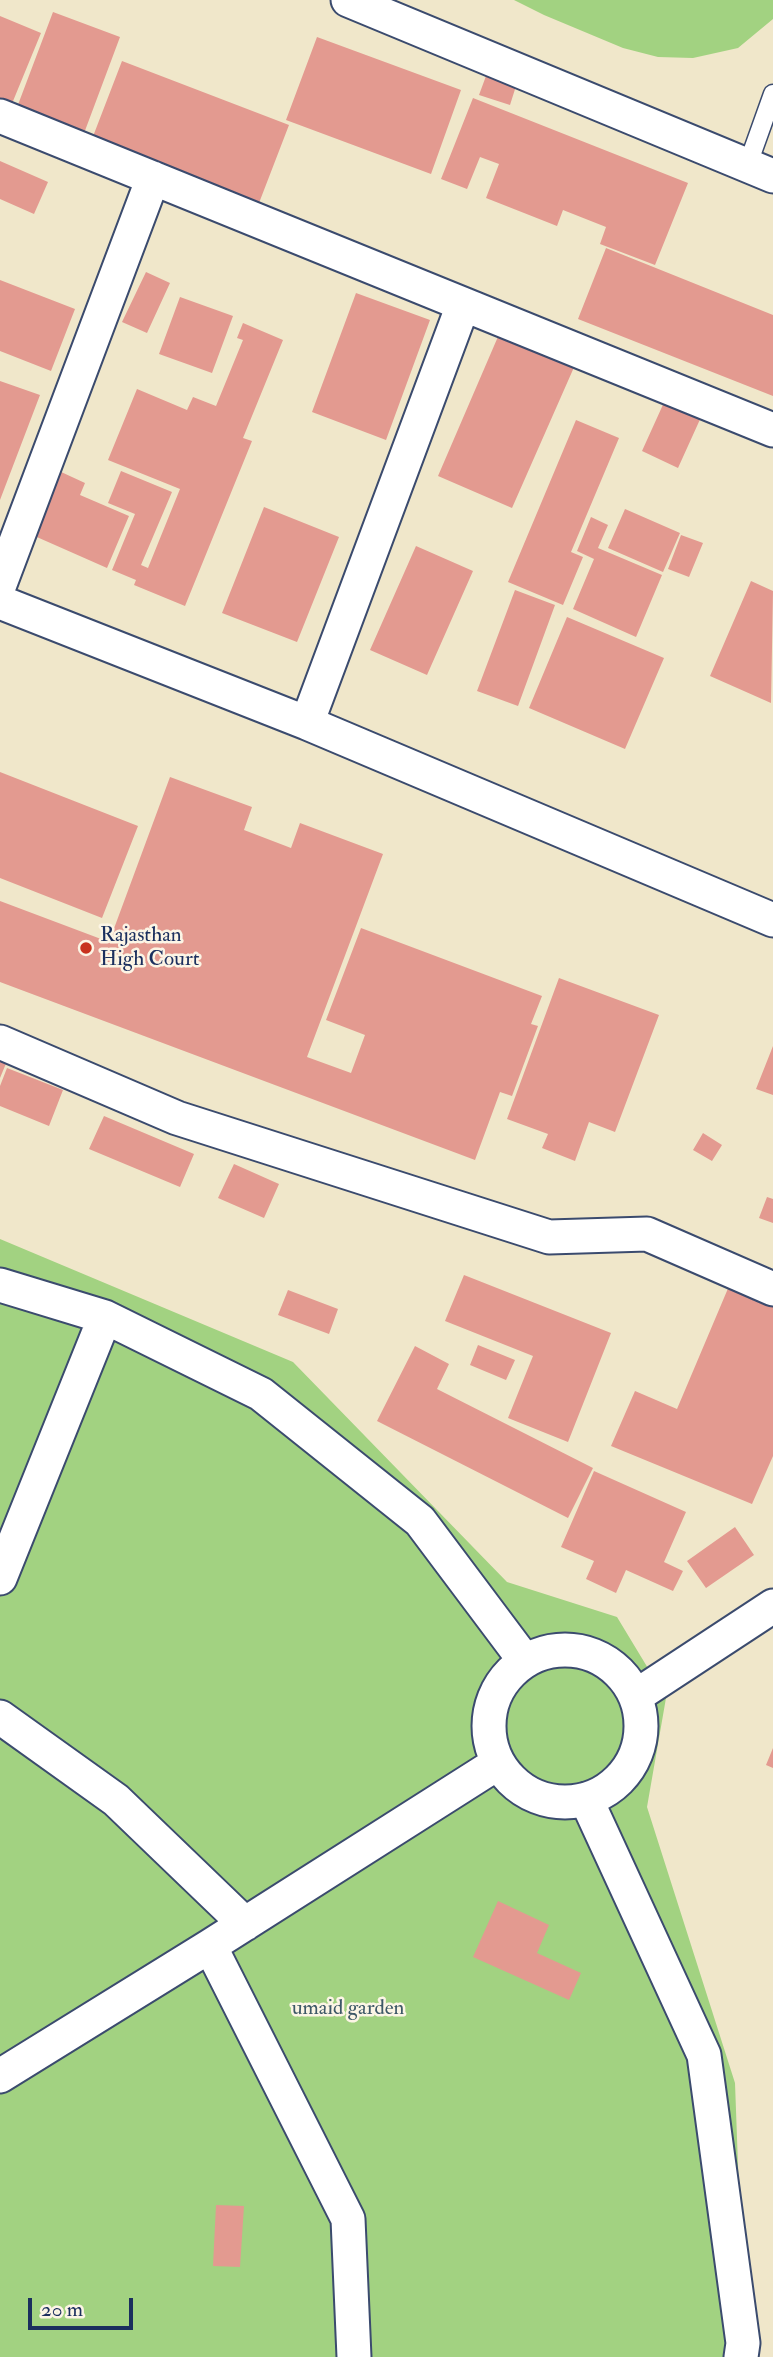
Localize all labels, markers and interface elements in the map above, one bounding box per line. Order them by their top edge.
place label: Rajasthan High Court [100,923,200,973]
marker: Rajasthan High Court [78,940,94,956]
park label: umaid garden [292,1996,404,2022]
scale bar [32,2284,136,2328]
text: 20 m [41,2296,83,2323]

